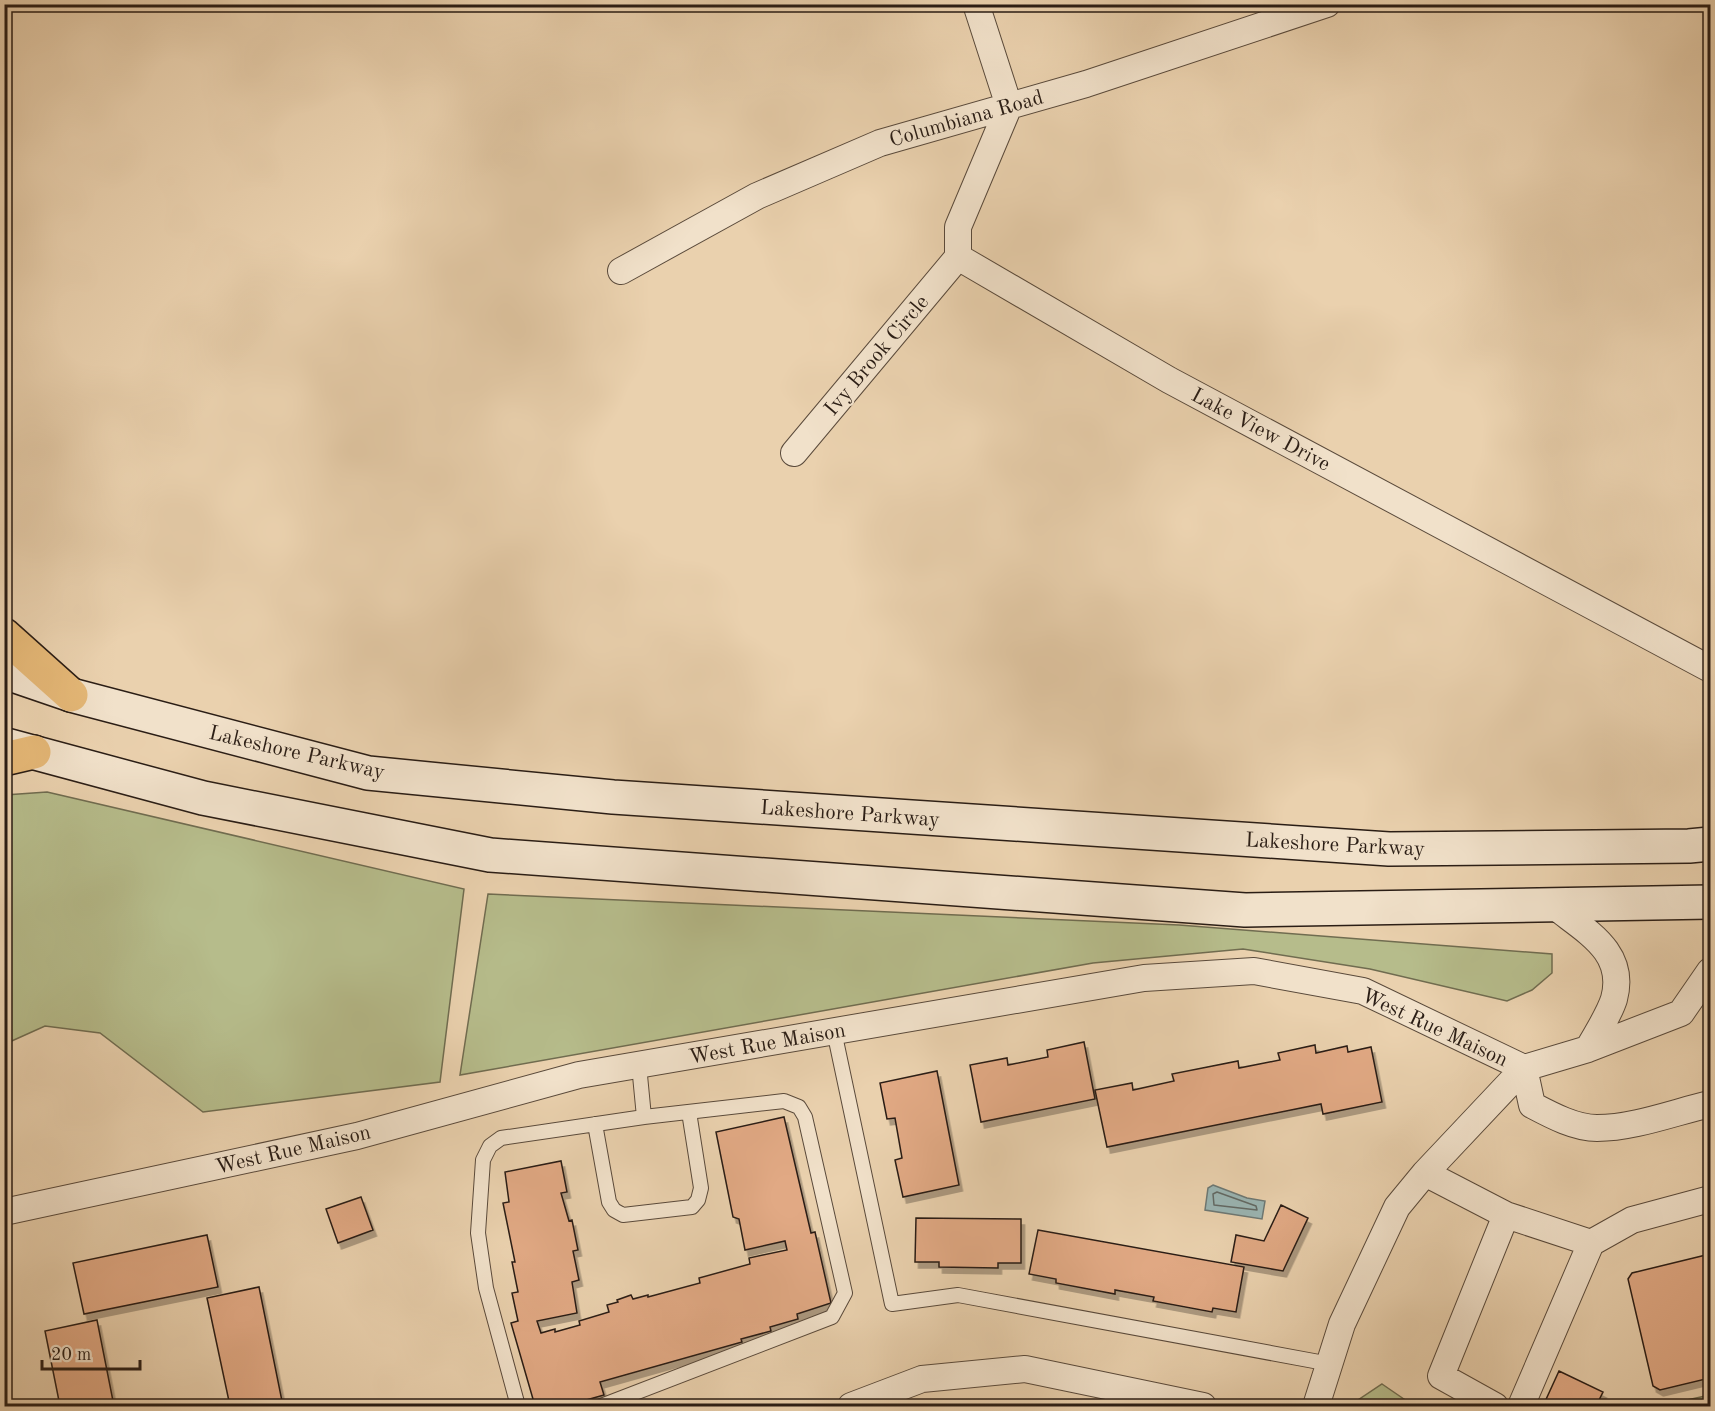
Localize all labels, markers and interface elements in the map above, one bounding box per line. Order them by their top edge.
street label: Columbiana Road [887,87,1046,151]
street label: Ivy Brook Circle [821,292,933,420]
street label: Lake View Drive [1187,385,1333,476]
street label: Lakeshore Parkway [207,723,387,784]
street label: Lakeshore Parkway [759,798,941,831]
street label: Lakeshore Parkway [1244,830,1425,861]
street label: West Rue Maison [1358,985,1511,1071]
street label: West Rue Maison [687,1020,847,1069]
street label: West Rue Maison [214,1122,373,1179]
scale bar [42,1333,140,1371]
text: 20 m [51,1346,91,1364]

